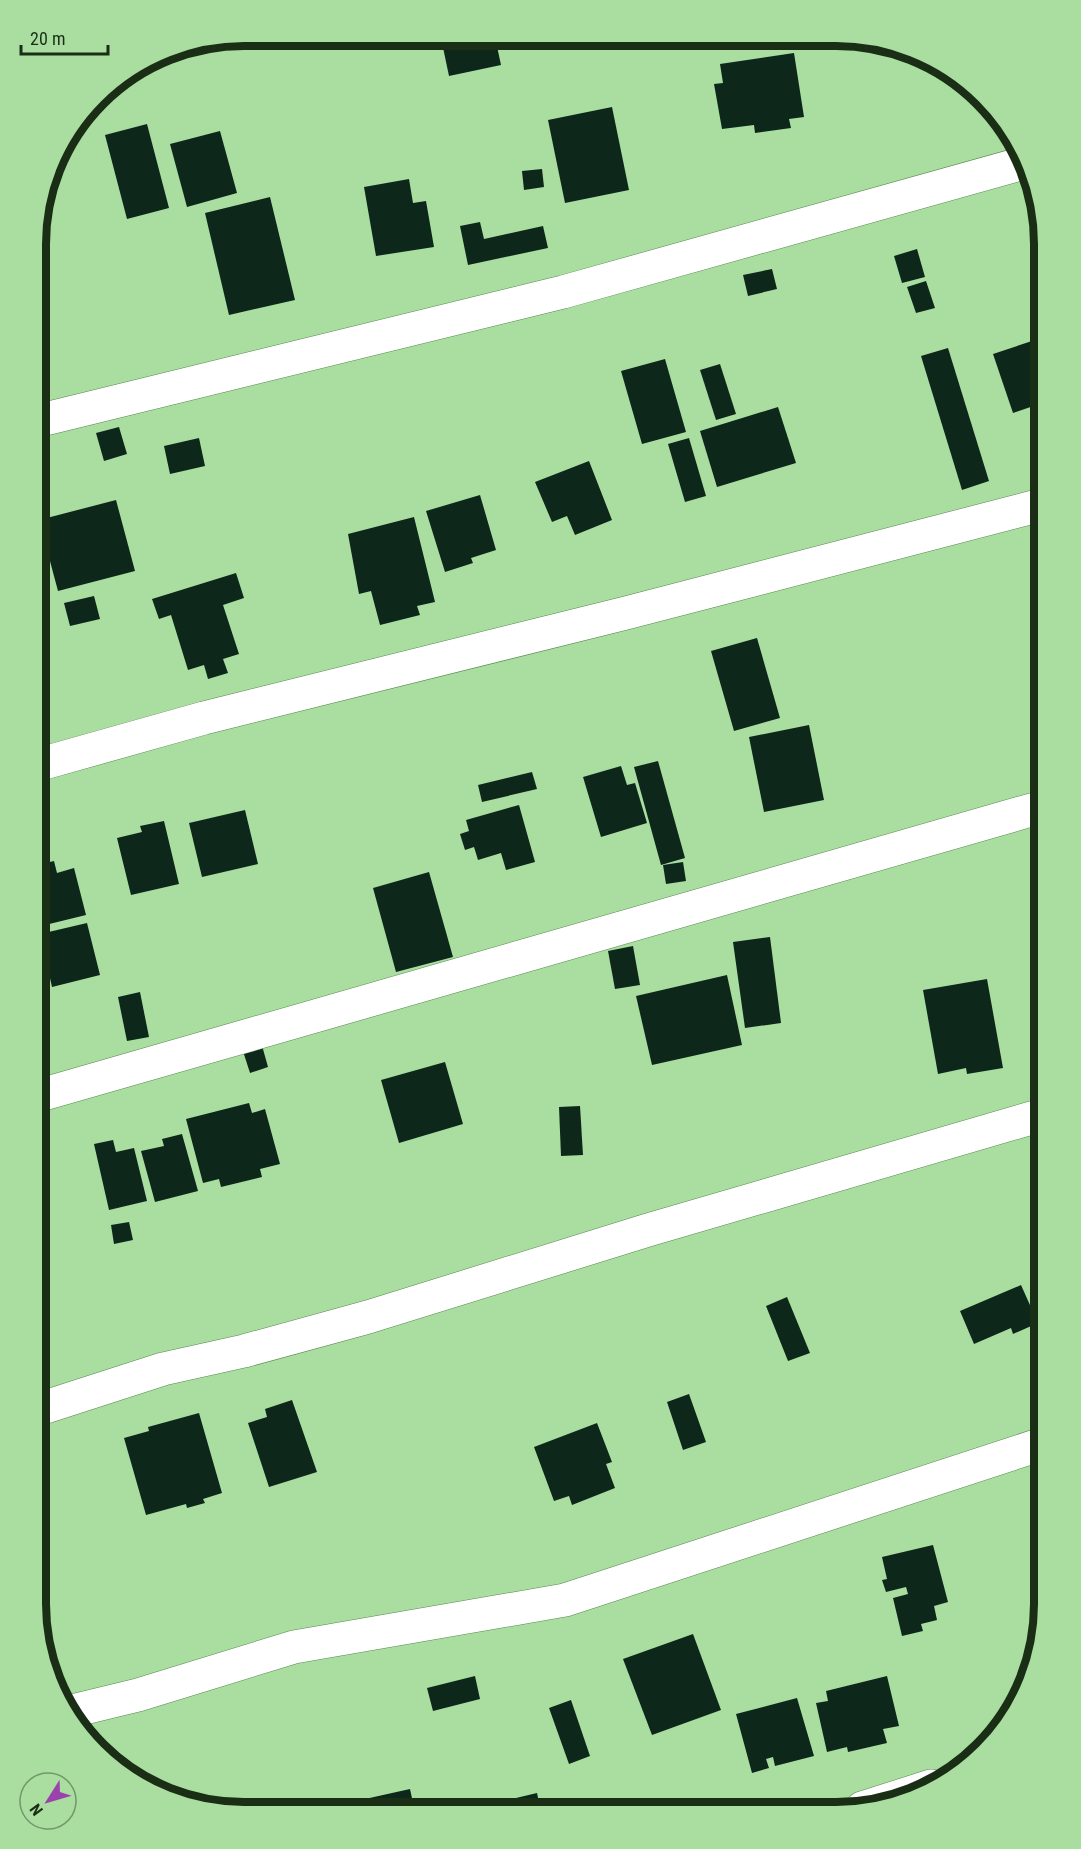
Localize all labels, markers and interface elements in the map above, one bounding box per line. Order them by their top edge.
scale bar [21,18,108,56]
text: 20 m [30,28,65,49]
north arrow [18,1771,78,1831]
text: N [26,1800,47,1819]

